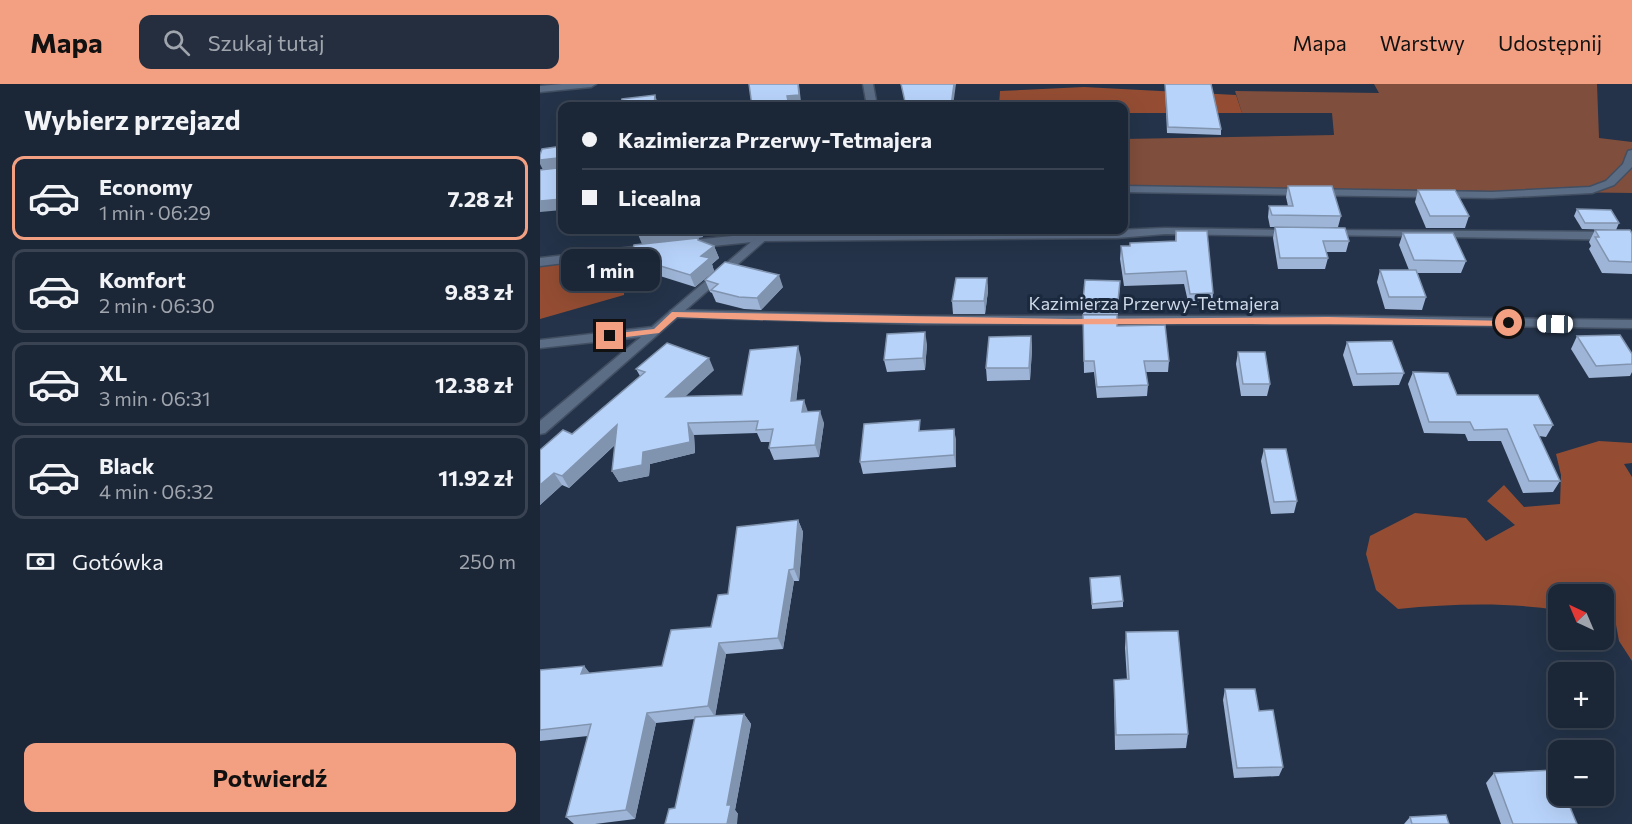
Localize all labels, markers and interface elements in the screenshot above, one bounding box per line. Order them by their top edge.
search box [139,15,559,69]
text: Mapa [30,25,103,59]
icon: search [160,26,193,59]
text: Szukaj tutaj [208,29,325,56]
text: Mapa [1293,30,1347,55]
text: Warstwy [1380,30,1465,55]
text: Udostępnij [1498,30,1602,55]
text: Wybierz przejazd [24,103,241,136]
text: Kazimierza Przerwy-Tetmajera [618,126,932,153]
icon: car [27,171,81,225]
text: Economy [99,173,193,200]
text: Licealna [618,184,701,211]
text: 7.28 zł [447,185,513,212]
text: 1 min · 06:29 [99,200,211,224]
callout: 1 min [560,249,659,291]
text: 1 min [587,258,634,282]
icon: car [27,264,81,318]
text: Komfort [99,266,186,293]
text: 9.83 zł [445,278,513,305]
street label: Kazimierza Przerwy-Tetmajera [1029,292,1279,314]
text: 2 min · 06:30 [99,293,215,317]
route start [1495,309,1522,336]
car [1537,315,1573,333]
route end [596,322,623,349]
icon: car [27,357,81,411]
text: XL [99,359,127,386]
text: 12.38 zł [435,371,513,398]
text: 3 min · 06:31 [99,386,211,410]
icon: car [27,450,81,504]
text: Black [99,452,154,479]
text: 11.92 zł [438,464,513,491]
text: 4 min · 06:32 [99,479,214,503]
icon: cash [24,545,57,578]
text: Gotówka [72,548,164,575]
text: 250 m [459,549,516,573]
north arrow [1548,584,1614,650]
map controls [1548,584,1614,806]
button: + [1548,662,1614,728]
button: − [1548,740,1614,806]
button: Potwierdź [24,743,516,812]

